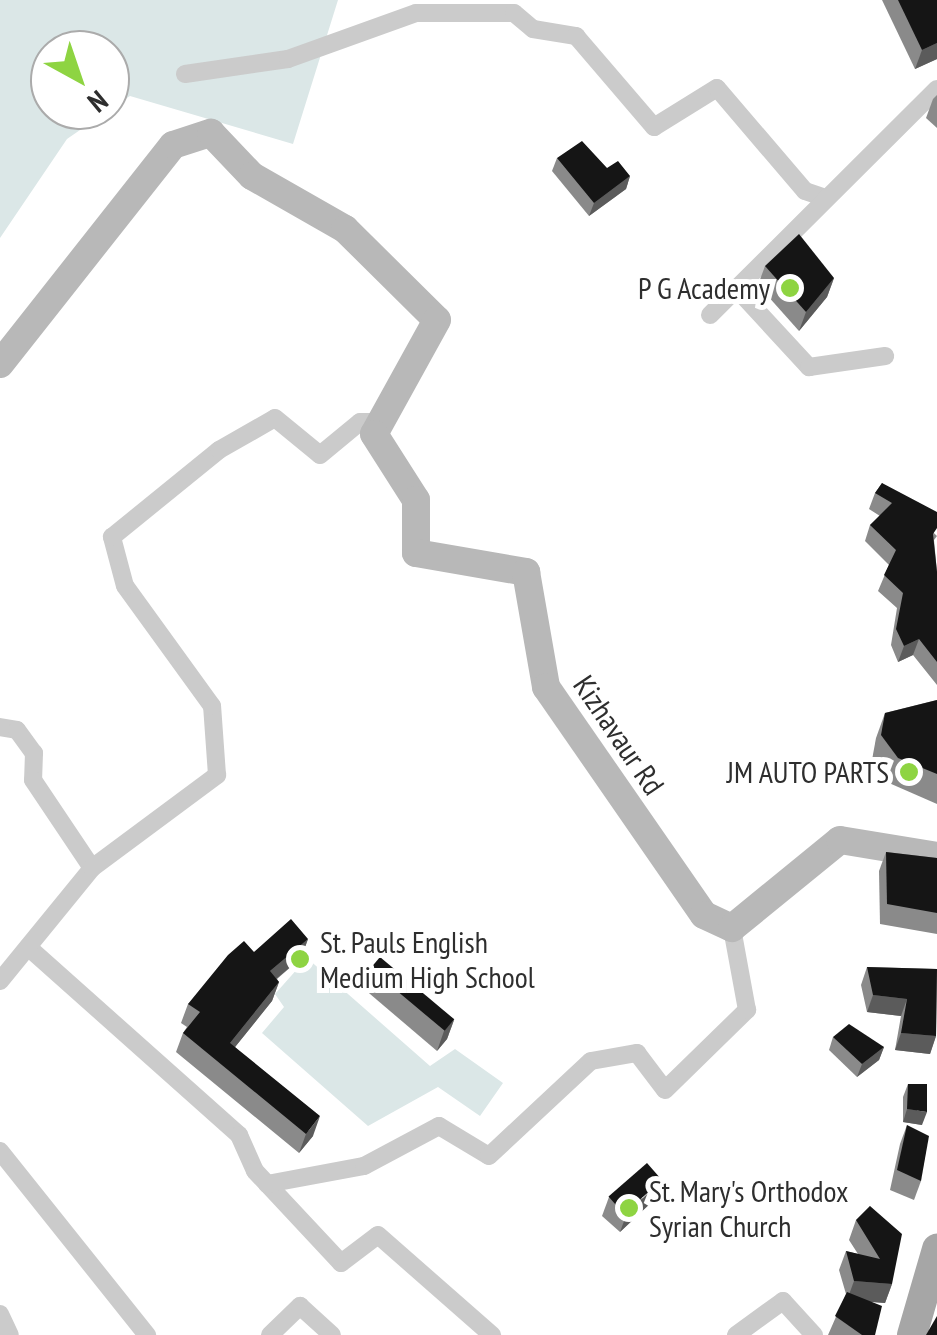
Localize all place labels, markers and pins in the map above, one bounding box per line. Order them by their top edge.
place label: P G Academy [636,270,770,306]
marker: P G Academy [779,277,801,299]
place label: JM AUTO PARTS [726,754,889,790]
marker: JM AUTO PARTS [898,761,920,783]
place label: St. Pauls English Medium High School [320,924,535,994]
marker: St. Pauls English Medium High School [289,948,311,970]
place label: St. Mary's Orthodox Syrian Church [649,1173,850,1244]
marker: St. Mary's Orthodox Syrian Church [618,1197,640,1219]

